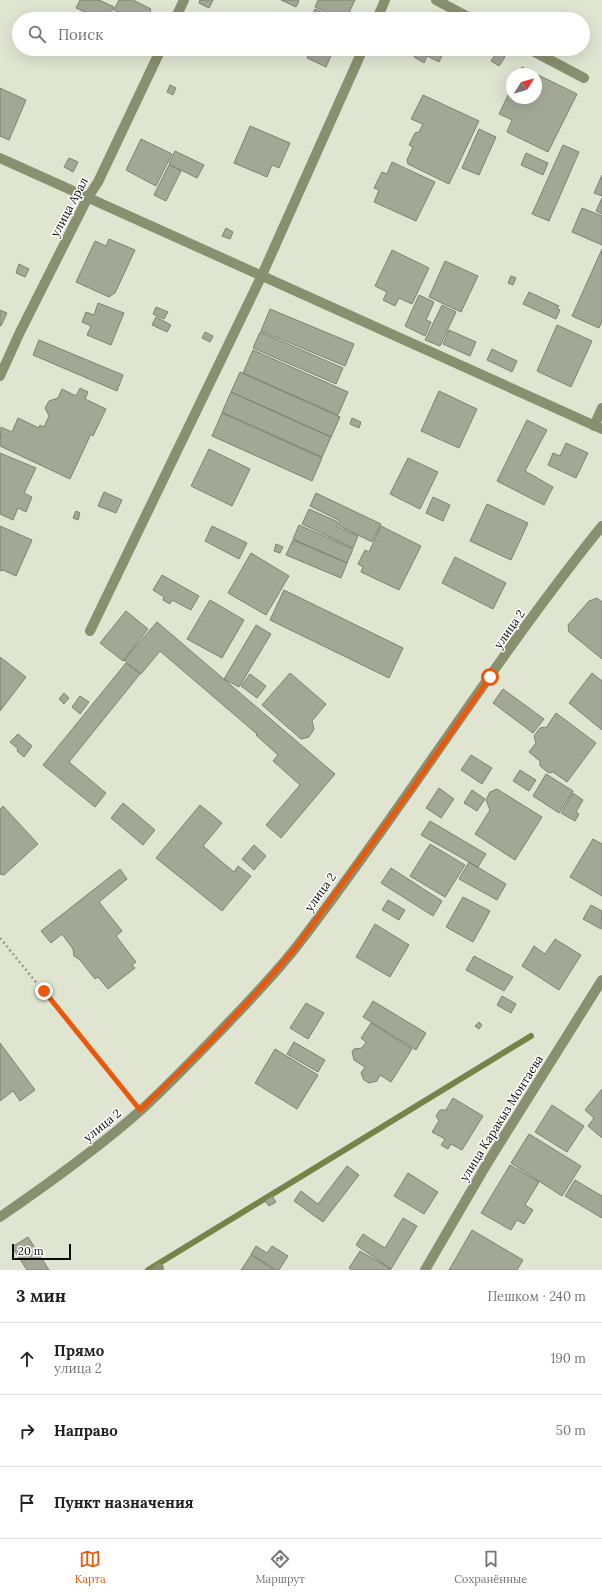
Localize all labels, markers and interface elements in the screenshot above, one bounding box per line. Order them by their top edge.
search box [12,12,590,56]
icon: search [26,23,48,45]
text: Поиск [58,25,103,44]
north arrow [506,68,542,104]
street label: улица Арал [47,175,91,239]
street label: улица 2 [490,607,528,651]
route start [481,668,499,686]
street label: улица 2 [301,870,339,914]
route end [35,982,53,1000]
street label: улица Каракыз Монтаева [456,1052,546,1184]
street label: улица 2 [80,1105,124,1145]
scale bar [12,1242,71,1261]
text: 20 m [18,1244,43,1258]
text: 3 мин [16,1285,66,1307]
text: Пешком · 240 m [488,1288,586,1305]
text: Прямо [54,1341,104,1360]
icon: ahead [16,1348,38,1370]
text: 190 m [551,1350,586,1367]
text: улица 2 [54,1360,102,1377]
icon: right [16,1420,38,1442]
text: Направо [54,1421,118,1440]
text: 50 m [556,1422,586,1439]
icon: arrive [16,1492,38,1514]
text: Пункт назначения [54,1493,194,1512]
tab: Карта [75,1548,106,1586]
tab: Маршрут [255,1548,305,1586]
tab: Сохранённые [454,1548,527,1586]

